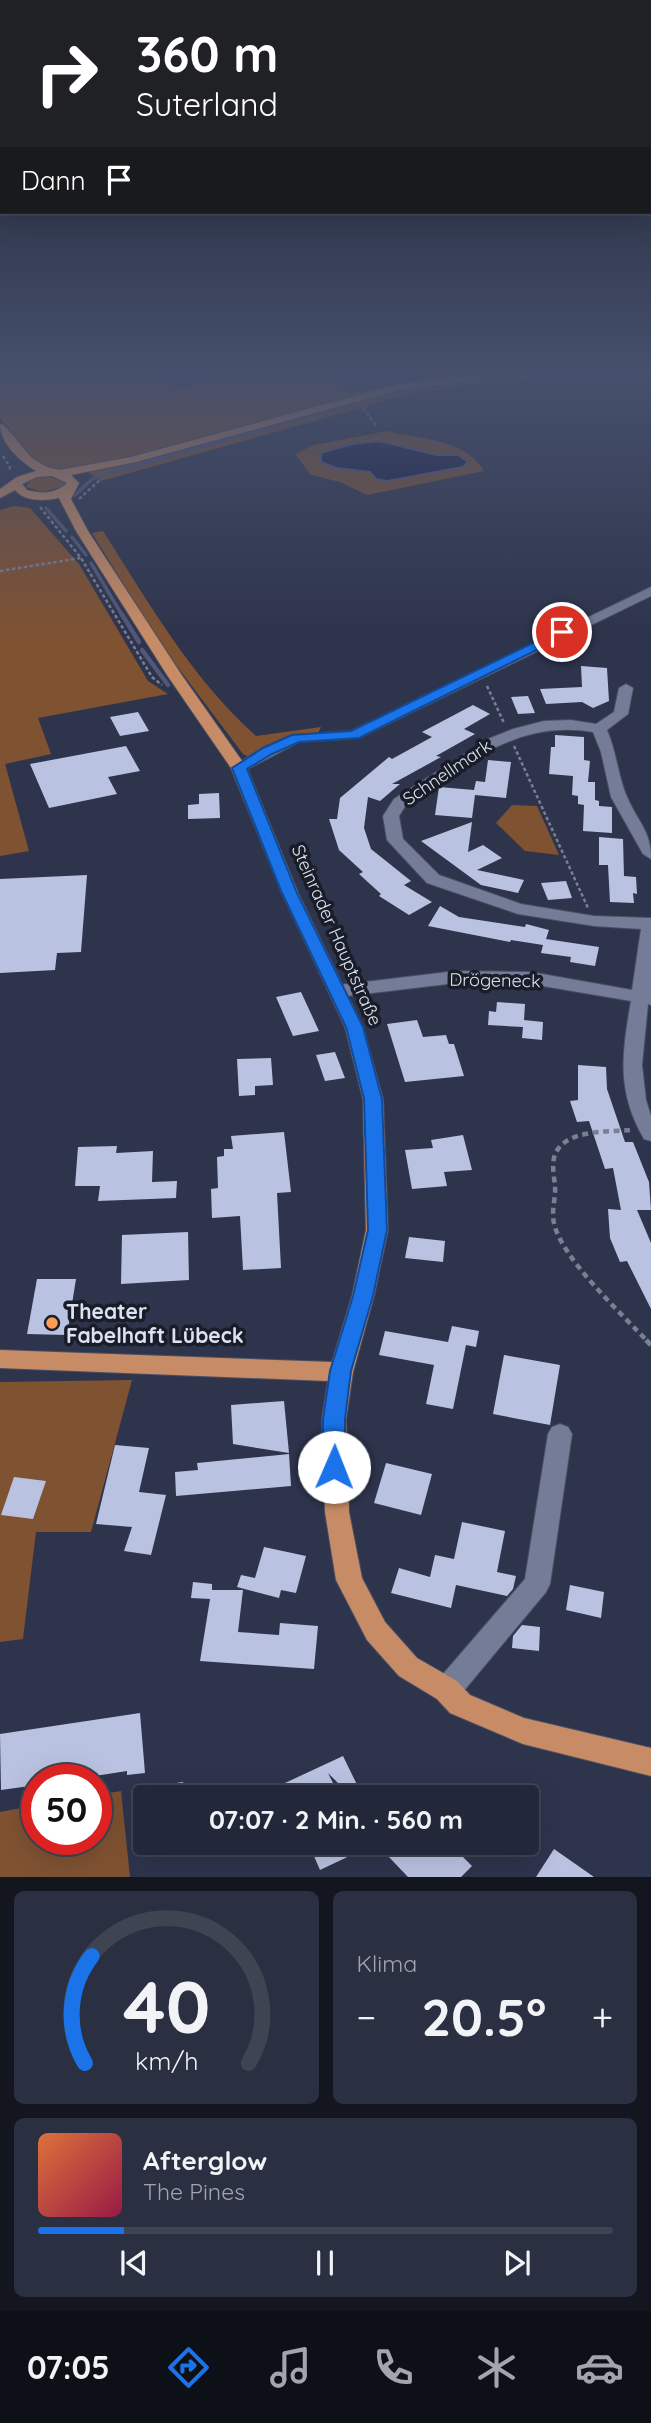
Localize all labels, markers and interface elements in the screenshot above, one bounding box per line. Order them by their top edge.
text: 360 m [136,23,278,84]
icon: right [21,28,112,119]
text: Suterland [136,84,278,124]
icon: arrive [100,161,138,199]
text: Dann [21,164,86,197]
pin [532,602,592,662]
icon: arrive [543,613,581,651]
street label: Schnellmark [398,734,496,810]
street label: Steinrader Hauptstraße [287,841,387,1029]
street label: Drögeneck [449,968,541,992]
place label: Theater Fabelhaft Lübeck [66,1298,244,1348]
marker: Theater Fabelhaft Lübeck [44,1315,60,1331]
position arrow [297,1430,371,1504]
speed limit sign: 50 [21,1764,112,1855]
text: 07:07 · 2 Min. · 560 m [209,1803,463,1836]
text: Klima [357,1949,417,1978]
text: 40 [122,1961,210,2052]
text: 20.5° [421,1984,546,2049]
text: − [357,1993,376,2041]
text: + [592,1993,613,2041]
text: km/h [135,2045,198,2076]
text: Afterglow [143,2144,267,2177]
text: The Pines [143,2177,245,2206]
icon: previous [115,2244,153,2282]
icon: pause [306,2244,344,2282]
icon: next [498,2244,536,2282]
icon: directions [164,2343,213,2392]
icon: music [266,2343,315,2392]
icon: phone [369,2343,418,2392]
icon: climate [472,2343,521,2392]
icon: car [575,2343,624,2392]
text: 07:05 [27,2347,110,2387]

